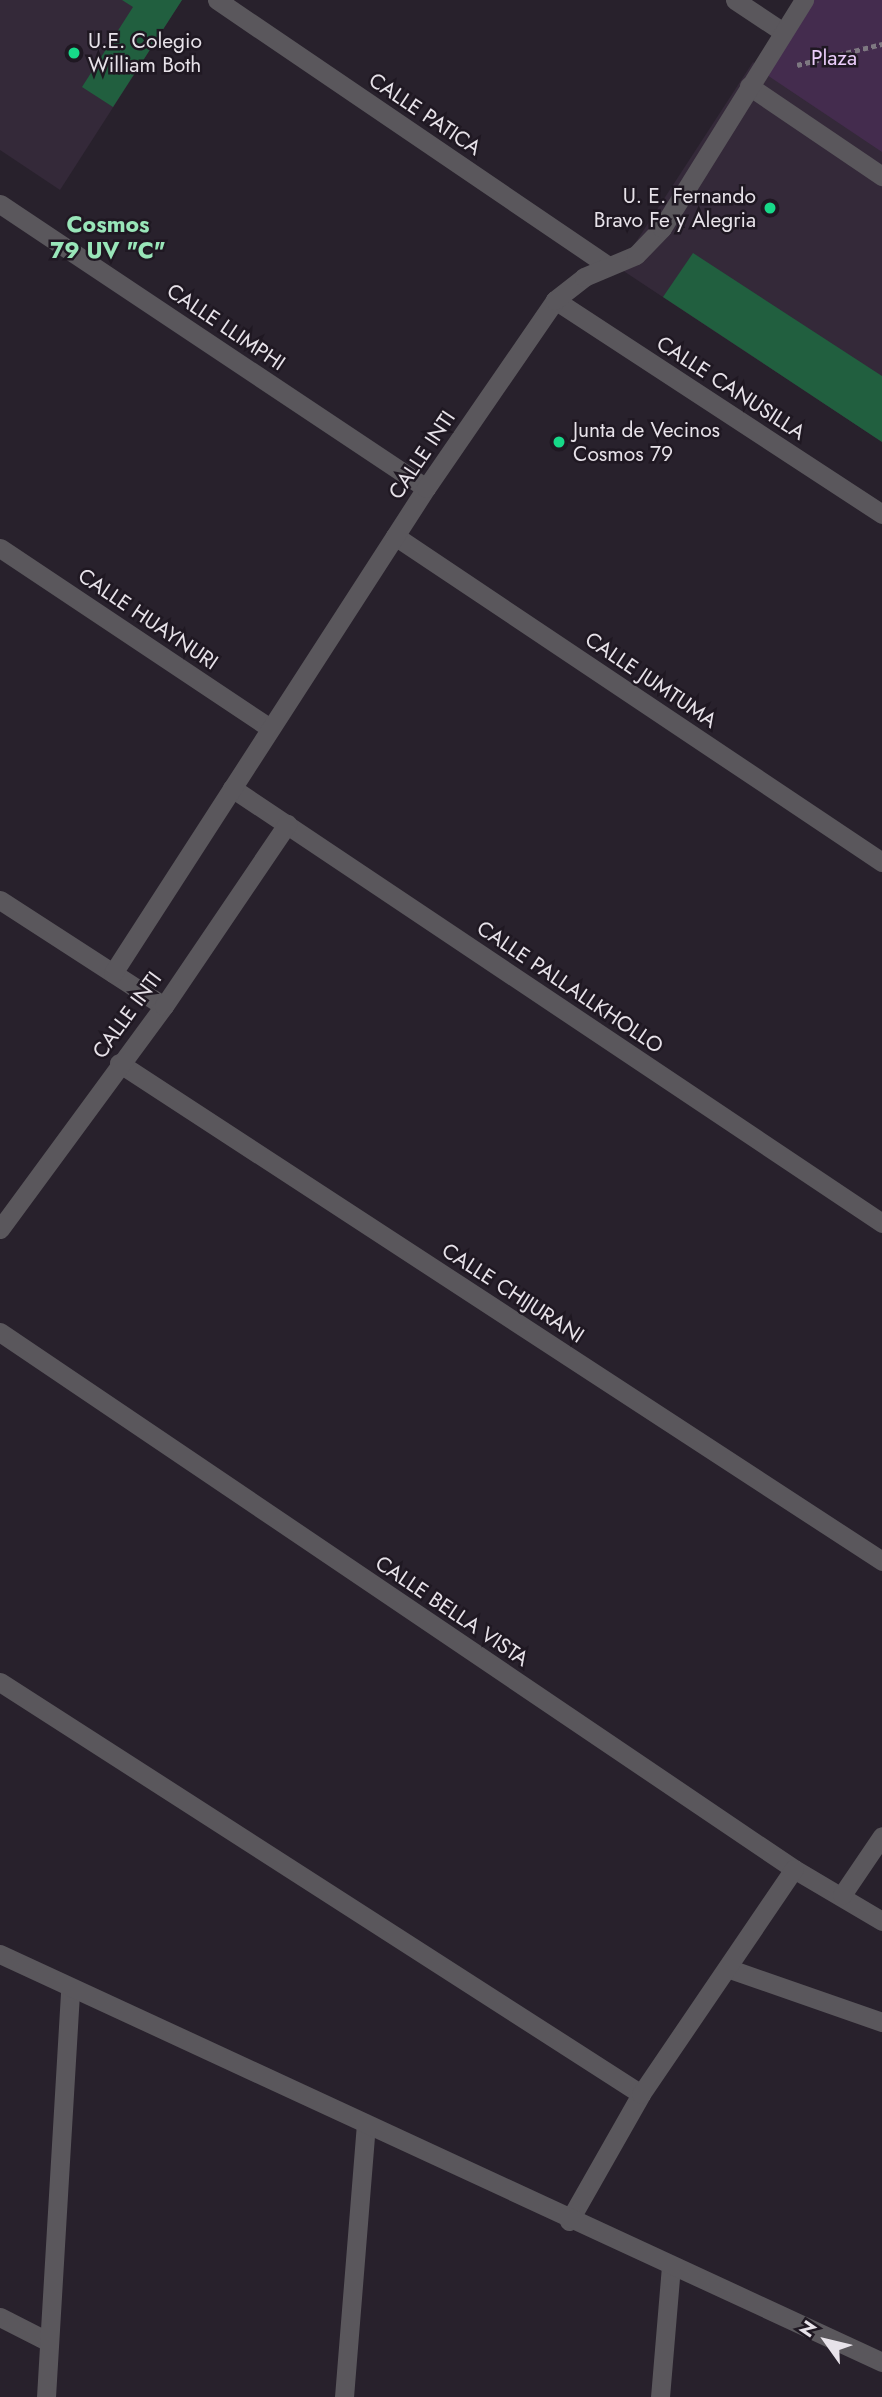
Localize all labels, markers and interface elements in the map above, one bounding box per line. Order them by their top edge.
place label: U.E. Colegio William Both [88,28,202,78]
marker: U.E. Colegio William Both [66,45,82,61]
park label: Plaza [811,45,857,71]
street label: CALLE PATICA [364,67,486,161]
place label: U. E. Fernando Bravo Fe y Alegria [594,183,756,233]
marker: U. E. Fernando Bravo Fe y Alegria [762,200,778,216]
district label: Cosmos 79 UV "C" [50,210,166,264]
street label: CALLE LLIMPHI [162,278,290,376]
street label: CALLE CANUSILLA [652,331,810,445]
street label: CALLE INTI [383,406,461,504]
place label: Junta de Vecinos Cosmos 79 [573,417,720,467]
marker: Junta de Vecinos Cosmos 79 [551,434,567,450]
street label: CALLE HUAYNURI [73,563,223,675]
street label: CALLE JUMTUMA [580,627,722,733]
street label: CALLE PALLALLKHOLLO [472,915,668,1059]
street label: CALLE INTI [87,967,167,1063]
street label: CALLE CHIJURANI [437,1238,589,1348]
street label: CALLE BELLA VISTA [370,1550,534,1672]
north arrow [791,2306,861,2376]
text: N [793,2315,824,2343]

